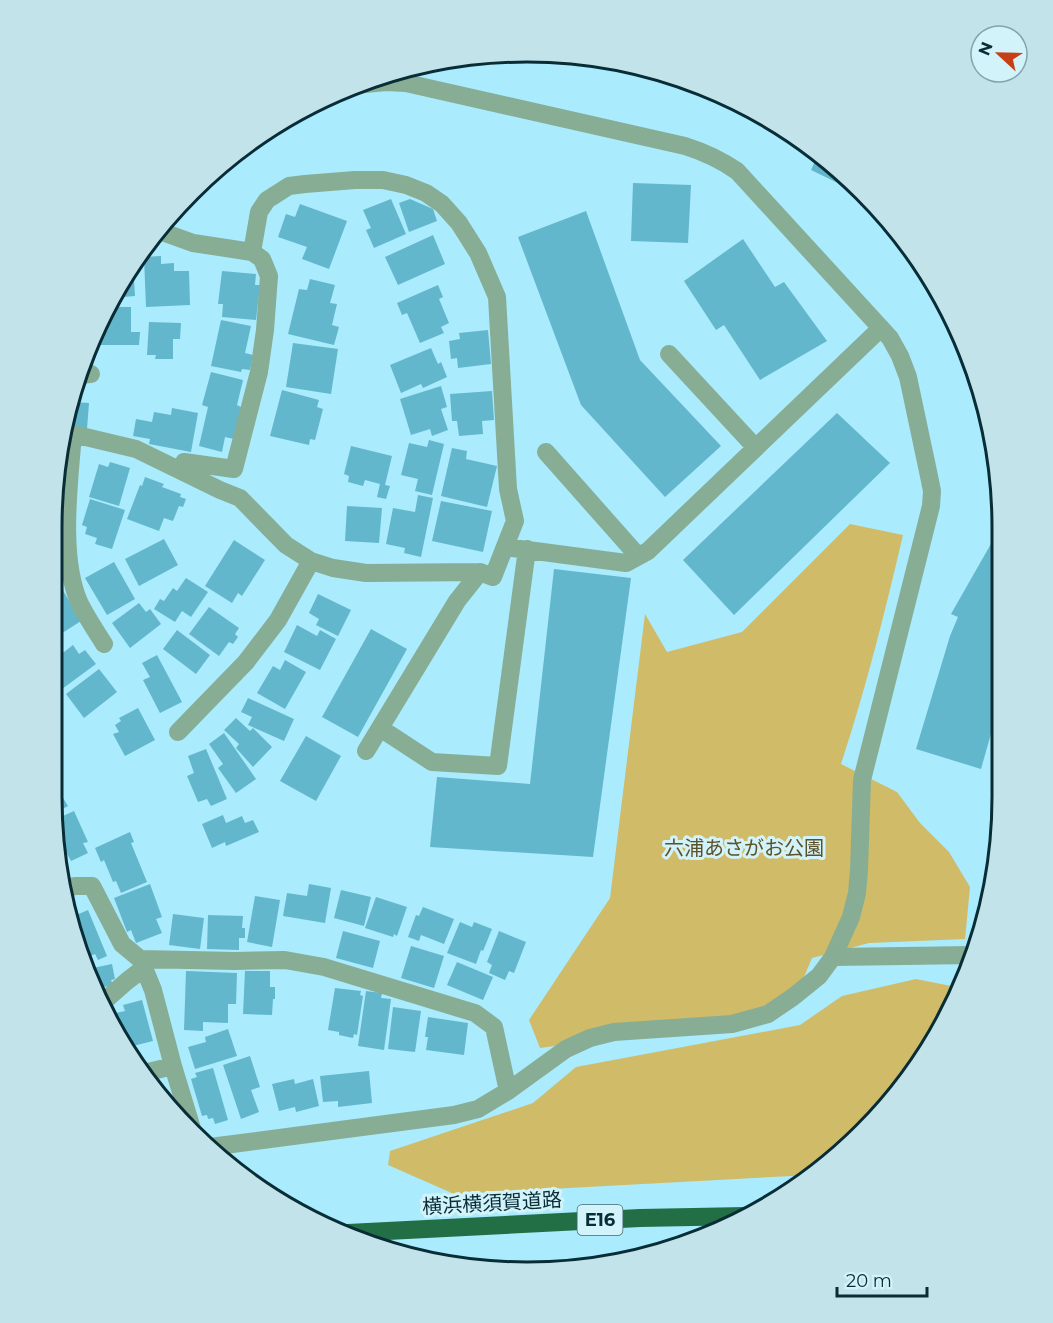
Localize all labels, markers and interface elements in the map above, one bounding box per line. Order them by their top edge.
north arrow [969,24,1029,84]
text: N [974,39,997,58]
park label: 六浦あさがお公園 [664,836,824,860]
street label: 横浜横須賀道路 [421,1187,563,1219]
road number: E16 [578,1205,622,1235]
scale bar [837,1260,927,1298]
text: 20 m [846,1270,892,1292]

